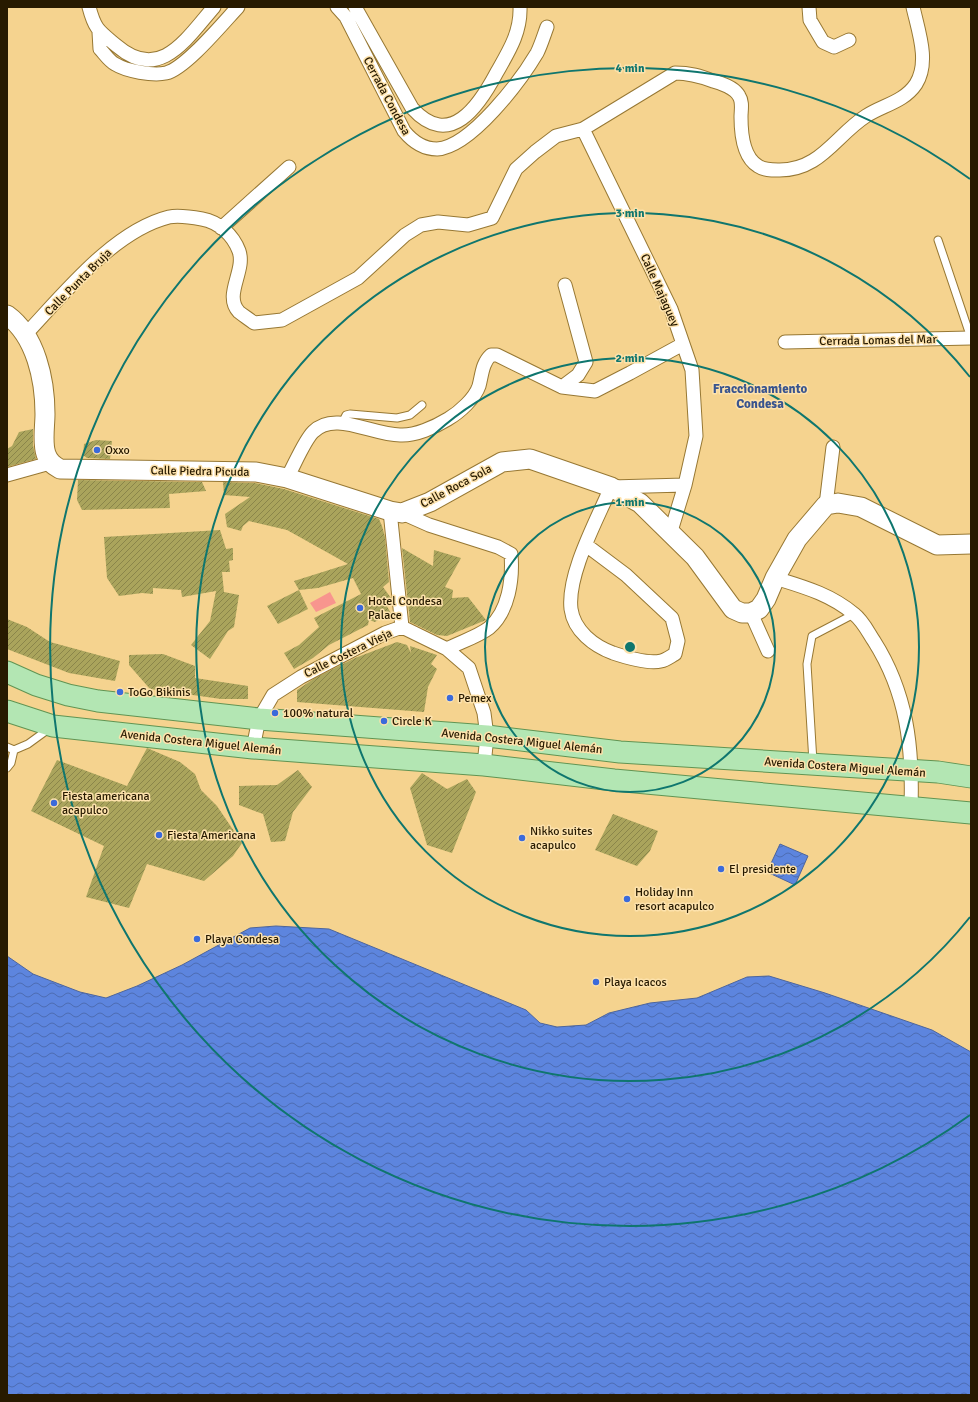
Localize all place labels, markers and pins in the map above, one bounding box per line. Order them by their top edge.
place label: Oxxo [105,443,130,458]
marker: Oxxo [92,445,102,455]
place label: Hotel Condesa Palace [368,594,442,623]
marker: Hotel Condesa Palace [355,603,365,613]
centre of rings [623,640,637,654]
place label: ToGo Bikinis [128,685,191,700]
marker: ToGo Bikinis [115,687,125,697]
place label: Pemex [458,691,492,706]
marker: Pemex [445,693,455,703]
place label: 100% natural [283,706,354,721]
marker: 100% natural [270,708,280,718]
place label: Circle K [392,714,432,729]
marker: Circle K [379,716,389,726]
place label: Fiesta americana acapulco [62,789,150,818]
marker: Fiesta americana acapulco [49,798,59,808]
place label: Nikko suites acapulco [530,824,592,853]
place label: Fiesta Americana [167,828,256,843]
marker: Fiesta Americana [154,830,164,840]
marker: Nikko suites acapulco [517,833,527,843]
place label: El presidente [729,862,796,877]
marker: El presidente [716,864,726,874]
place label: Holiday Inn resort acapulco [635,885,714,914]
marker: Holiday Inn resort acapulco [622,894,632,904]
place label: Playa Condesa [205,932,279,947]
marker: Playa Condesa [192,934,202,944]
place label: Playa Icacos [604,975,667,990]
marker: Playa Icacos [591,977,601,987]

